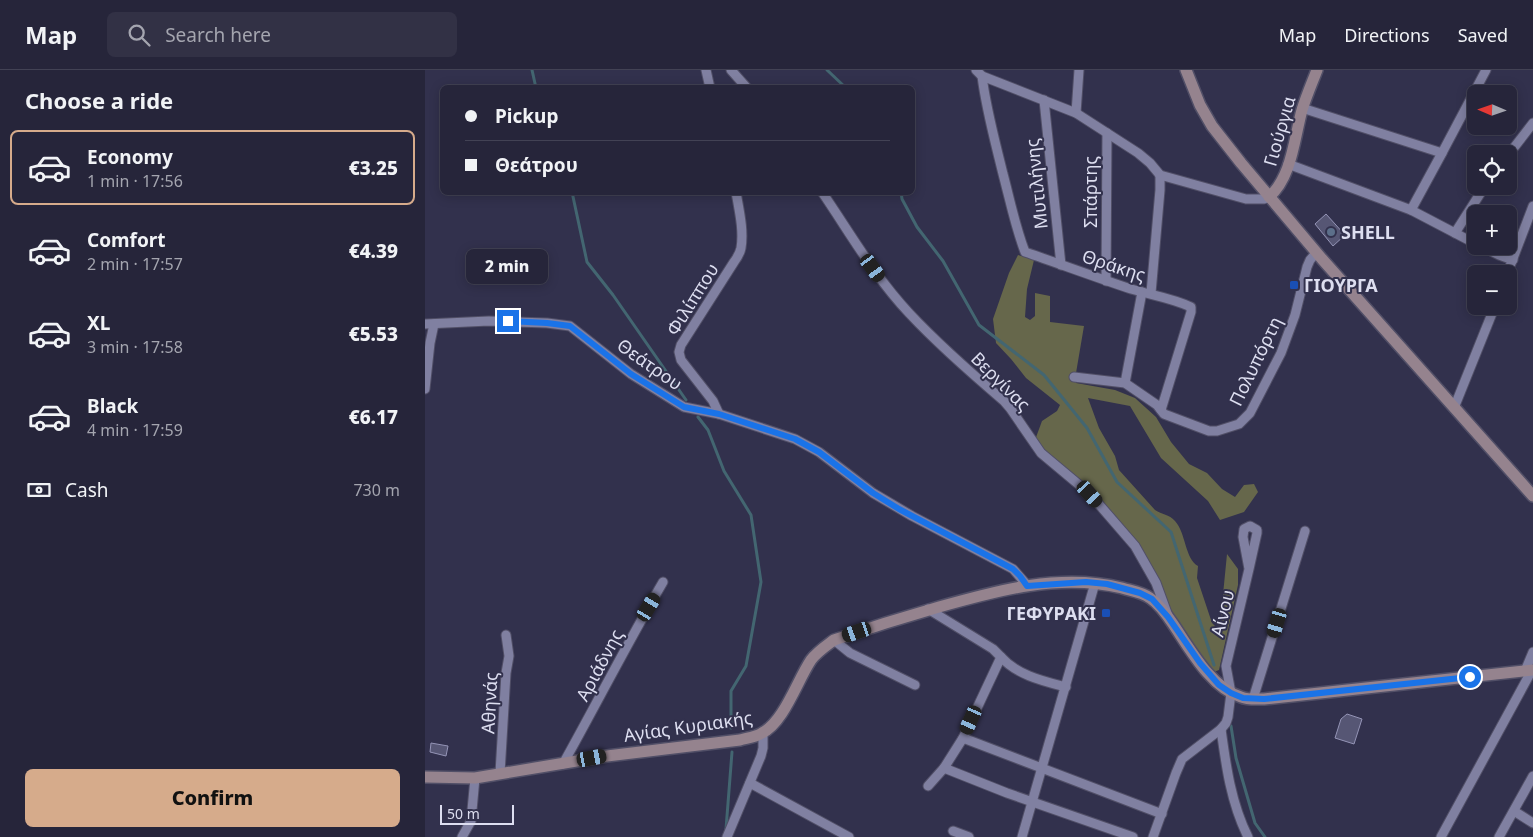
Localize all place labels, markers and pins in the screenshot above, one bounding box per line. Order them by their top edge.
place label: SHELL [1341,220,1395,244]
marker: SHELL [1325,226,1337,238]
place label: ΓΙΟΥΡΓΑ [1304,273,1378,297]
marker: ΓΙΟΥΡΓΑ [1288,279,1300,291]
place label: ΓΕΦΥΡΑΚΙ [1007,601,1096,625]
marker: ΓΕΦΥΡΑΚΙ [1100,607,1112,619]

